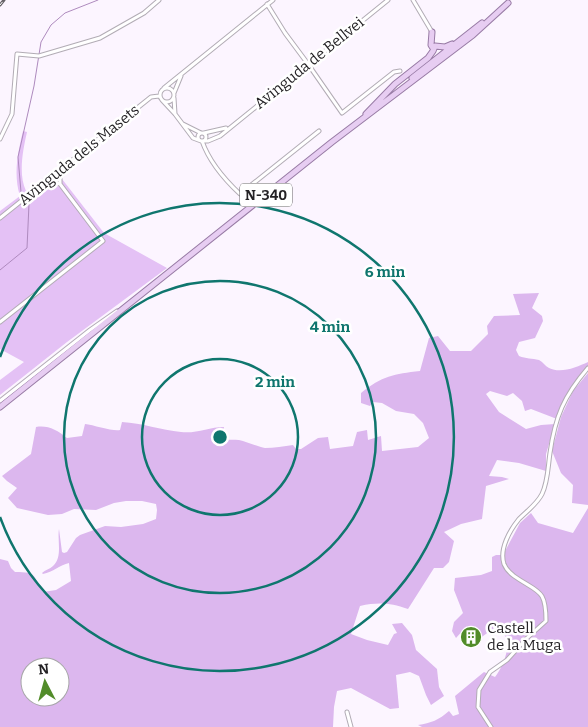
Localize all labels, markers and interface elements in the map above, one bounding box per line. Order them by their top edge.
street label: Avinguda de Bellvei [251,13,368,113]
street label: Avinguda dels Masets [15,101,143,209]
road number: N-340 [240,184,292,206]
text: 6 min [365,263,405,281]
text: 4 min [310,318,351,336]
text: 2 min [255,373,295,391]
centre of rings [211,428,229,446]
place label: Castell de la Muga [487,619,562,654]
building icon: Castell de la Muga [459,625,483,649]
north arrow [20,657,70,707]
text: N [37,661,50,679]

